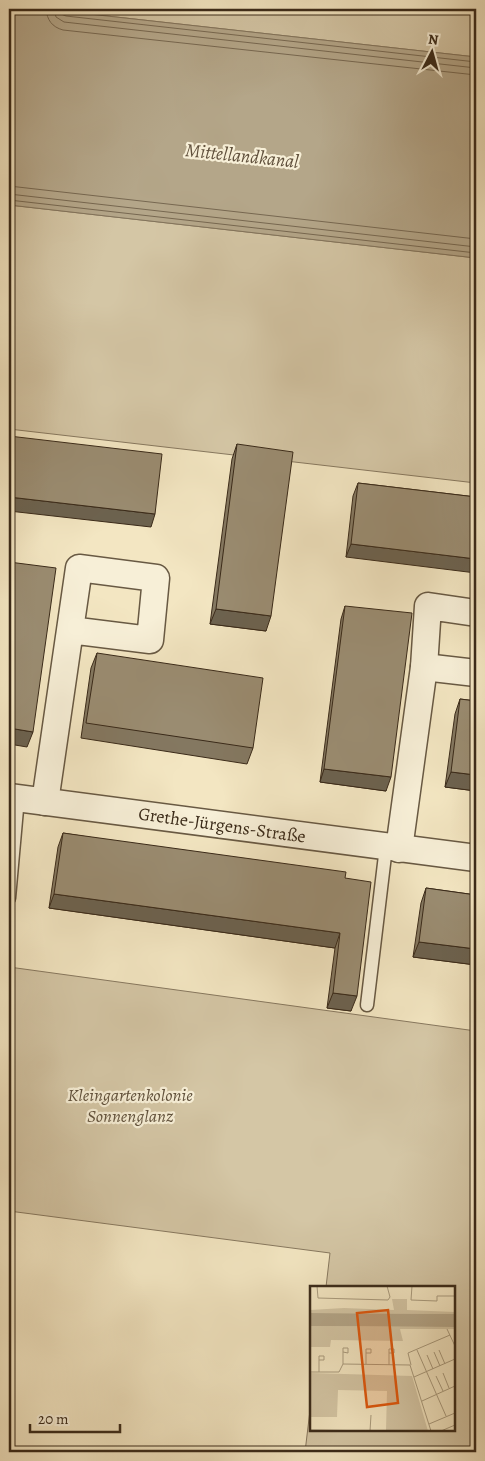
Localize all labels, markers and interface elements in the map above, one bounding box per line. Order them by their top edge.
north arrow [408,28,458,78]
text: N [427,30,439,50]
water label: Mittellandkanal [184,137,300,175]
street label: Grethe-Jürgens-Straße [137,801,307,849]
park label: Kleingartenkolonie Sonnenglanz [67,1083,193,1128]
inset map [310,1286,455,1431]
scale bar [30,1401,120,1433]
text: 20 m [38,1409,69,1429]

